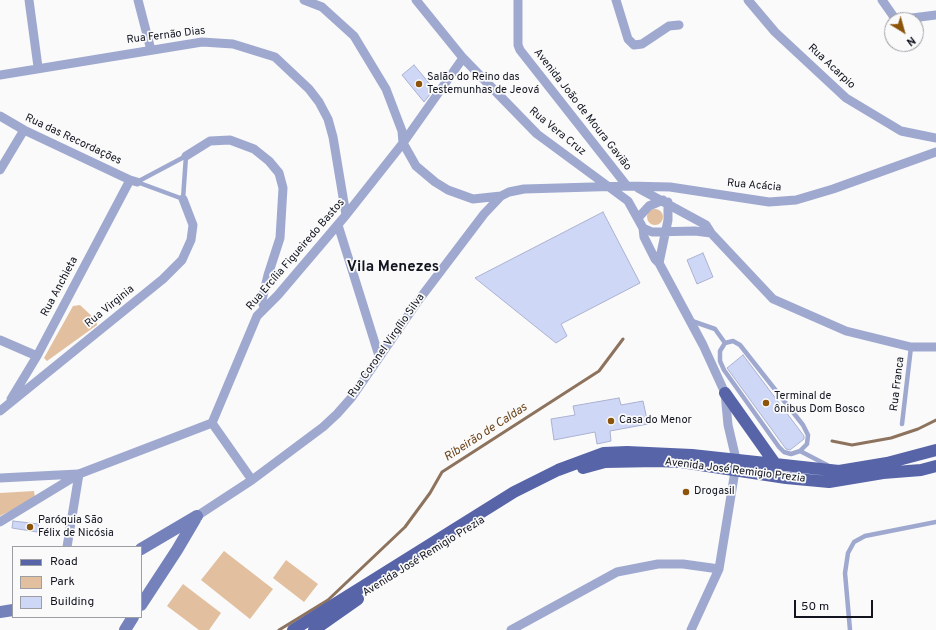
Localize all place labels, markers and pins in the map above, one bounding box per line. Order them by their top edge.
place label: Salão do Reino das Testemunhas de Jeová [427,71,539,97]
marker: Salão do Reino das Testemunhas de Jeová [414,79,424,89]
place label: Terminal de ônibus Dom Bosco [774,390,865,416]
marker: Terminal de ônibus Dom Bosco [761,398,771,408]
place label: Casa do Menor [619,414,692,428]
marker: Casa do Menor [606,416,616,426]
place label: Drogasil [694,485,735,499]
marker: Drogasil [681,487,691,497]
place label: Paróquia São Félix de Nicósia [38,514,114,540]
marker: Paróquia São Félix de Nicósia [25,522,35,532]

